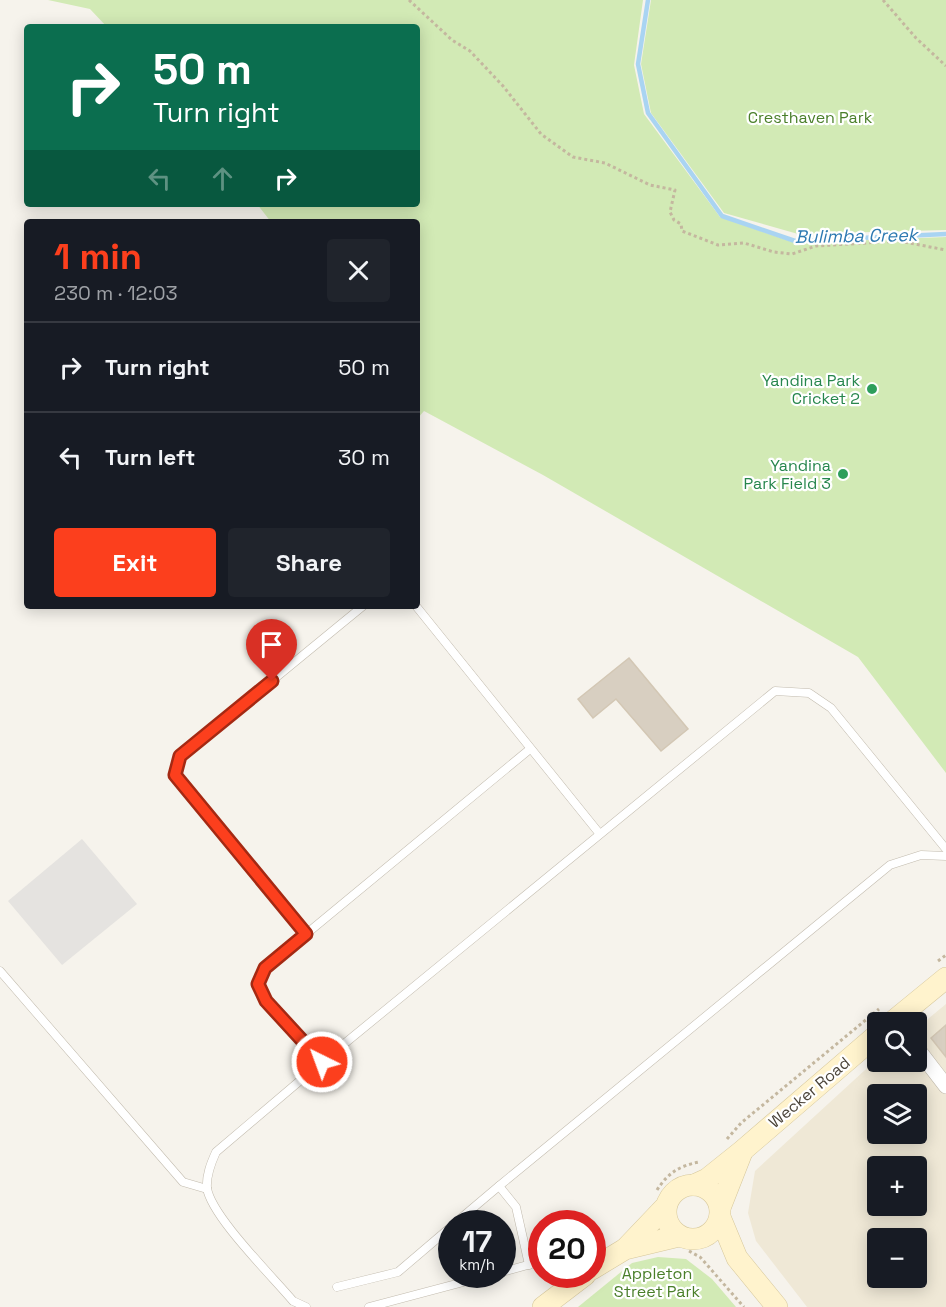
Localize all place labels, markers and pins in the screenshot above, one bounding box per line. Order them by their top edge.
place label: Yandina Park Cricket 2 [762,370,860,409]
marker: Yandina Park Cricket 2 [865,382,879,396]
place label: Yandina Park Field 3 [744,455,831,494]
marker: Yandina Park Field 3 [836,467,850,481]
pin [246,619,297,681]

